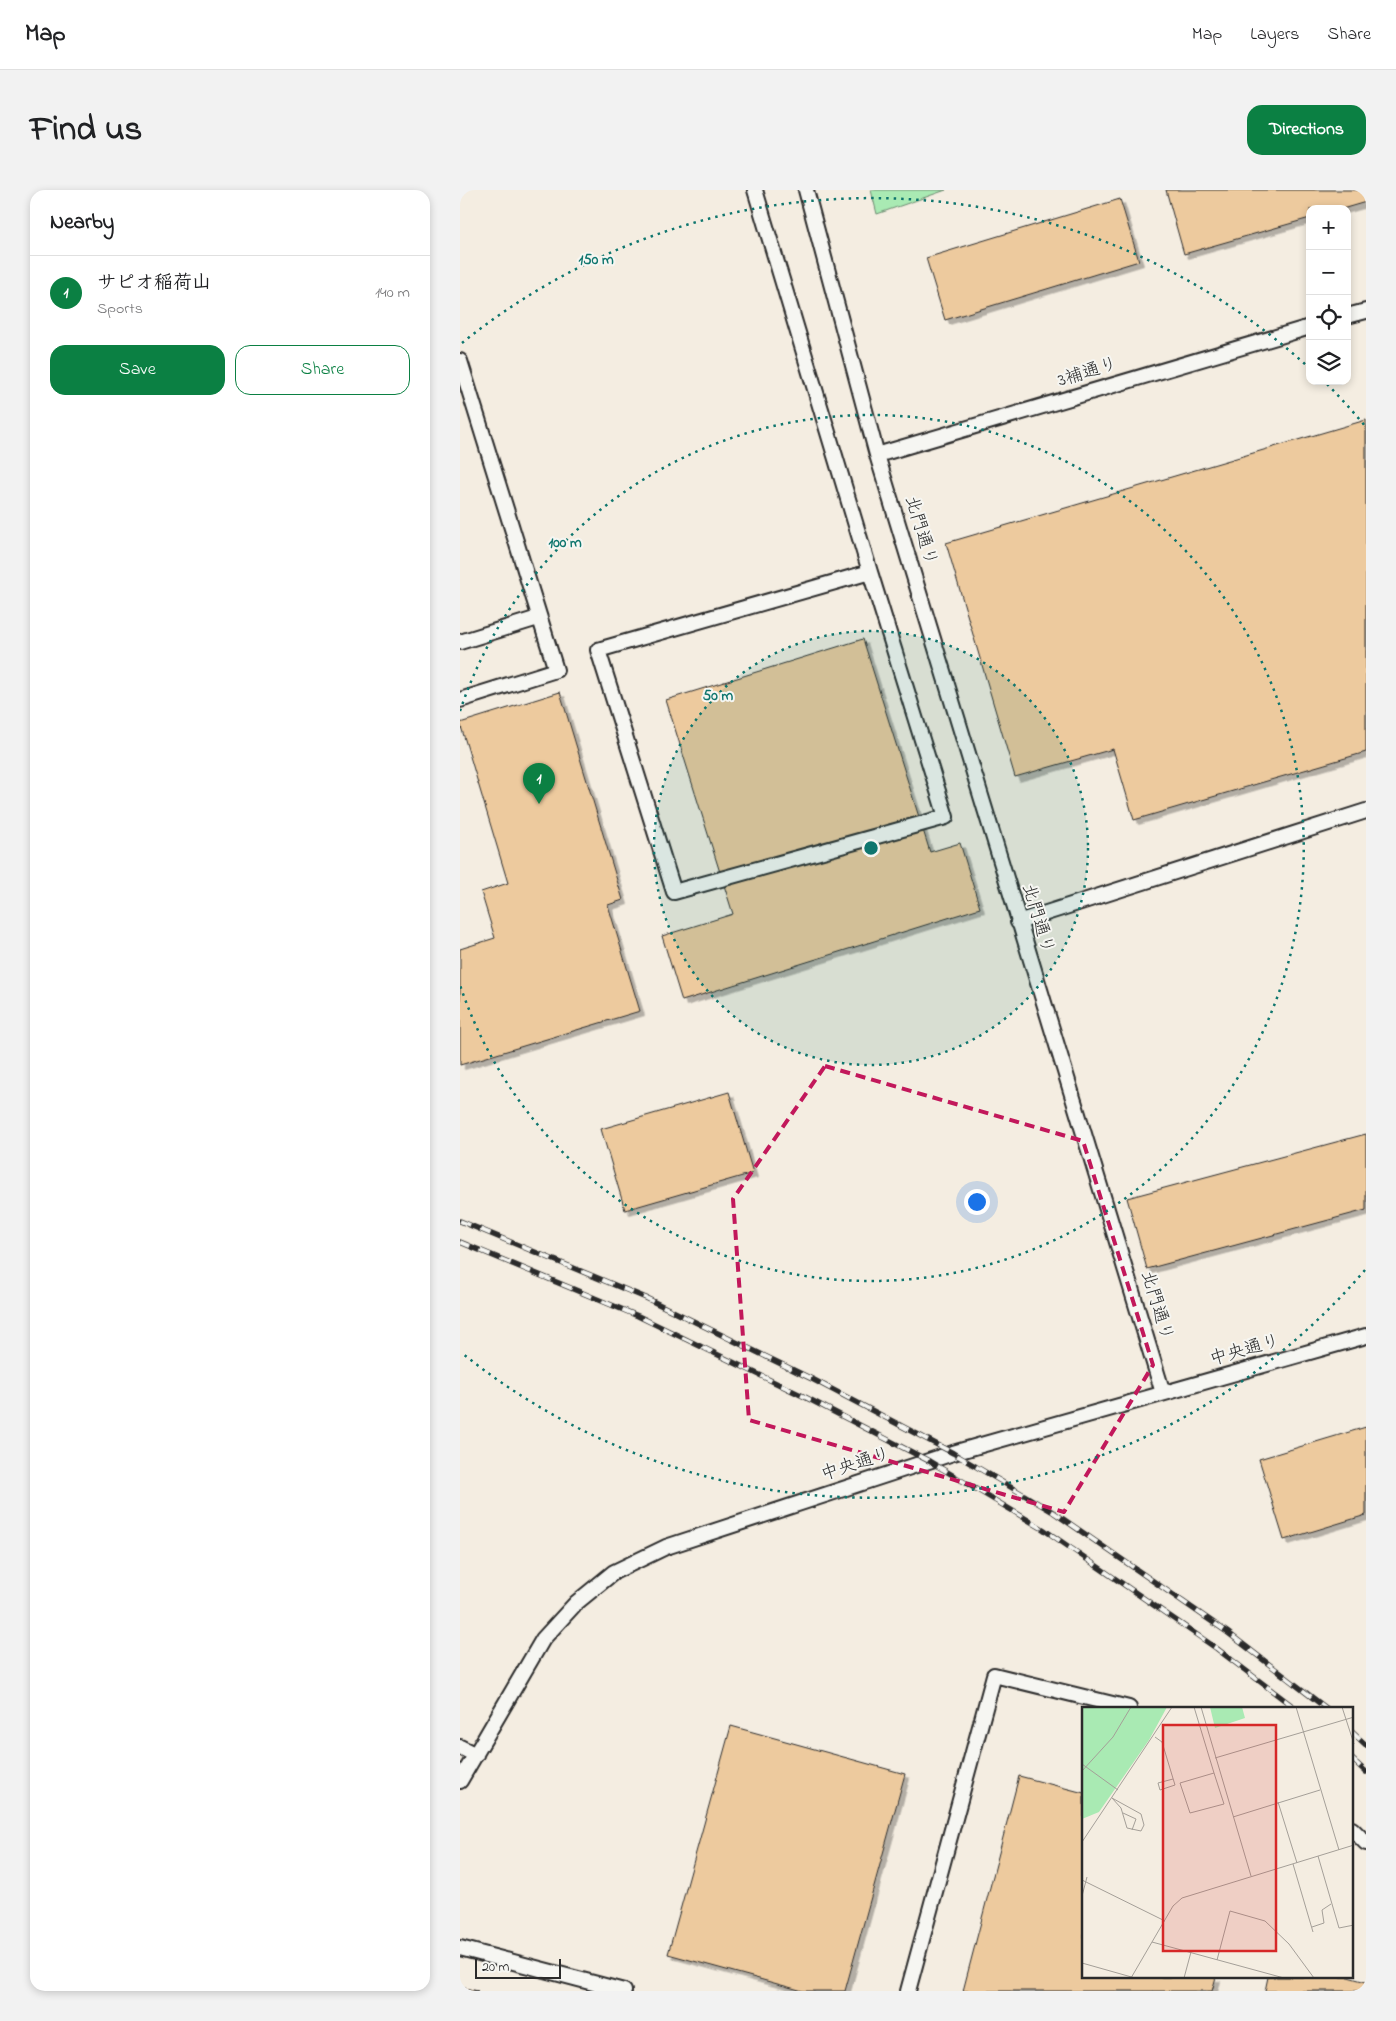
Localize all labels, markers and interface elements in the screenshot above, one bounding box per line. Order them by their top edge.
text: Map [25,17,66,52]
text: Map [1192,22,1222,48]
text: Layers [1250,22,1300,48]
text: Share [1328,22,1371,48]
text: Find us [30,105,142,156]
button: Directions [1247,105,1366,155]
map controls [1306,205,1351,385]
button: + [1306,205,1351,250]
text: Nearby [50,208,114,238]
text: 150 m [578,249,614,271]
button: − [1306,250,1351,295]
text: サピオ稲荷山 [97,270,211,297]
text: 1 [63,281,69,305]
text: 140 m [375,281,410,305]
button: locate [1306,295,1351,340]
text: Sports [97,297,143,321]
button: layers [1306,340,1351,385]
button: Save [50,345,225,395]
button: Share [235,345,410,395]
street label: 3補通り [1055,352,1121,394]
street label: 北門通り [897,493,943,569]
text: 100 m [548,532,582,554]
text: 50 m [703,685,734,707]
pin: 1 [523,763,555,804]
centre of rings [862,839,880,857]
street label: 北門通り [1014,881,1060,957]
your location [964,1189,990,1215]
street label: 北門通り [1133,1268,1179,1344]
street label: 中央通り [1207,1329,1283,1373]
street label: 中央通り [818,1442,894,1488]
inset map [1082,1707,1354,1978]
scale bar [475,1956,561,1979]
text: 20 m [482,1957,509,1978]

